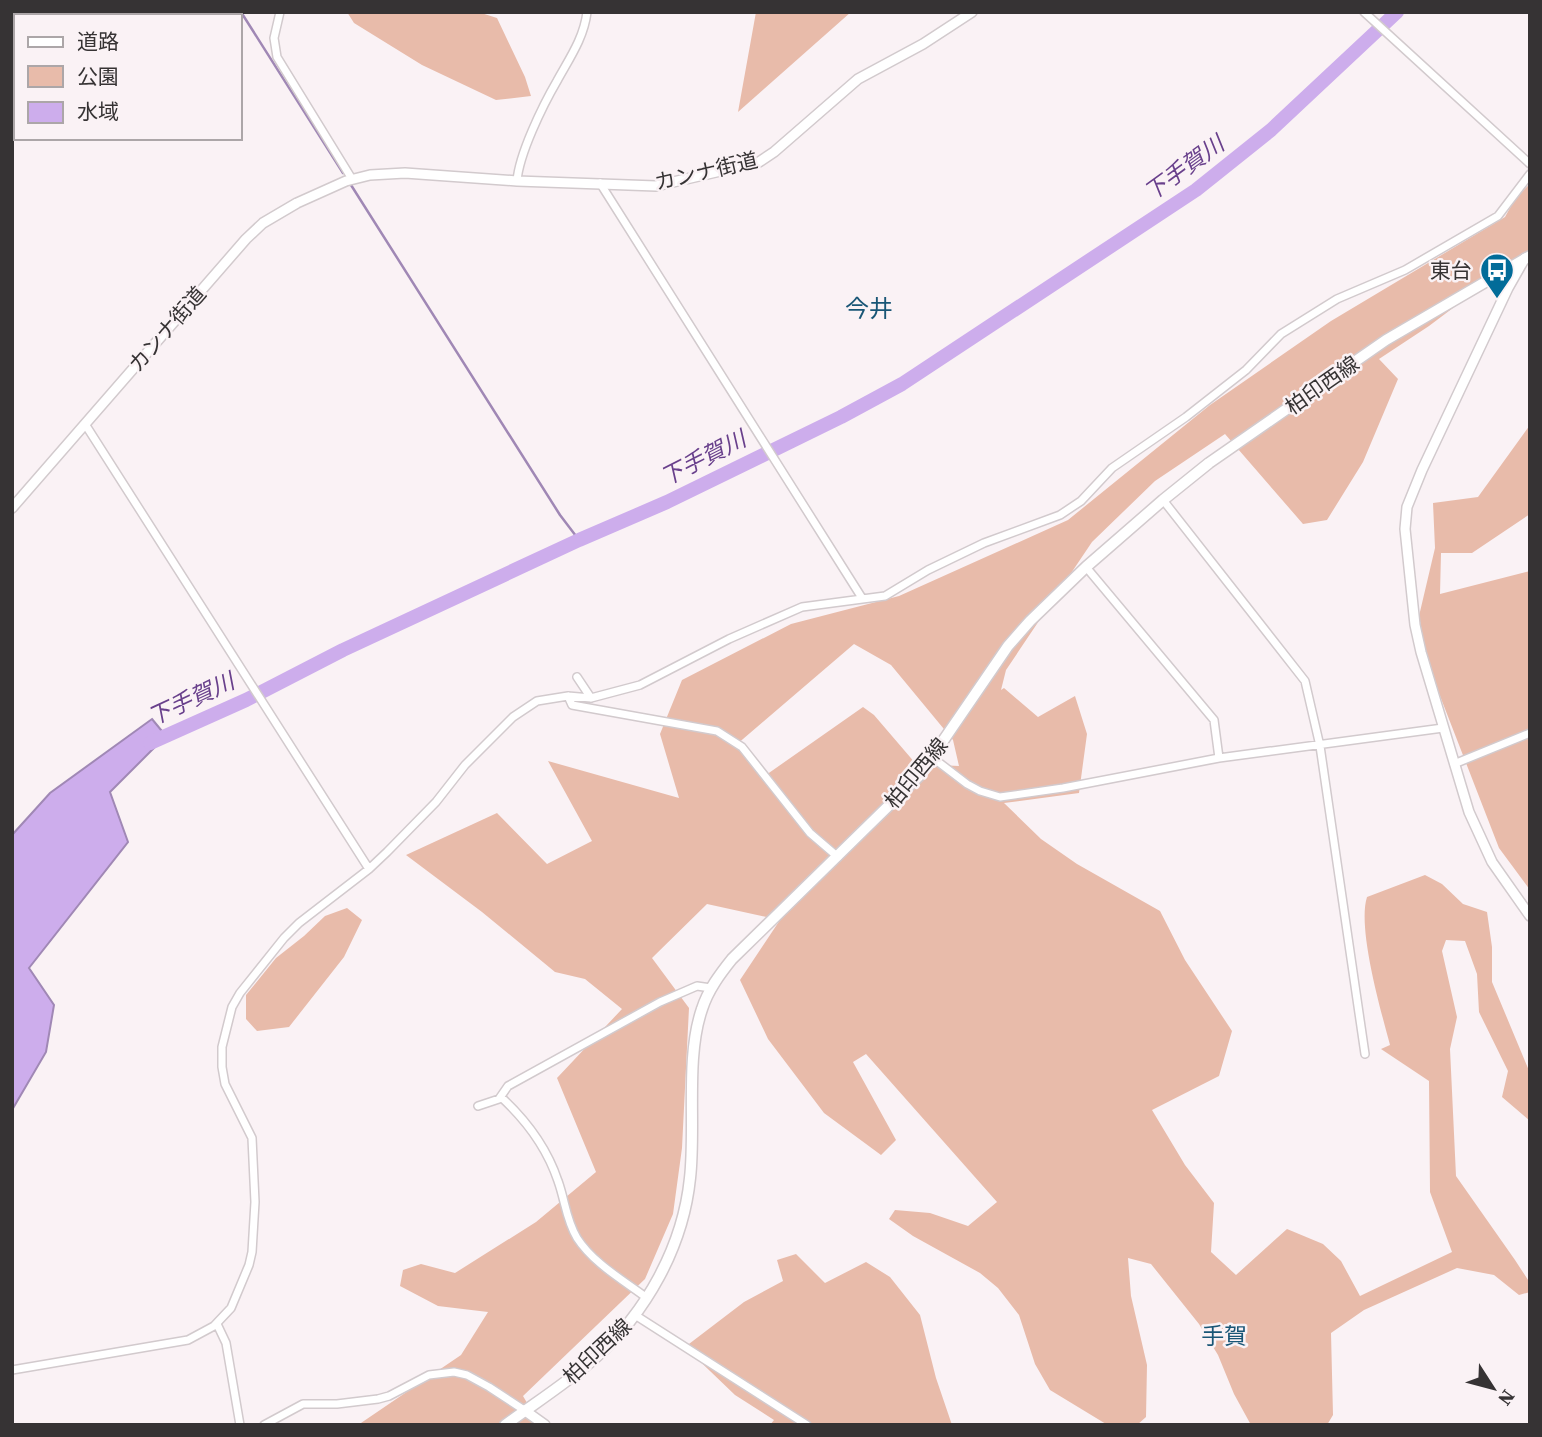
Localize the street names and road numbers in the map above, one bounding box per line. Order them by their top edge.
street label: カンナ街道 [652,145,760,197]
street label: カンナ街道 [122,280,212,378]
street label: 柏印西線 [1279,349,1365,421]
street label: 柏印西線 [878,732,954,814]
street label: 柏印西線 [556,1312,638,1390]

